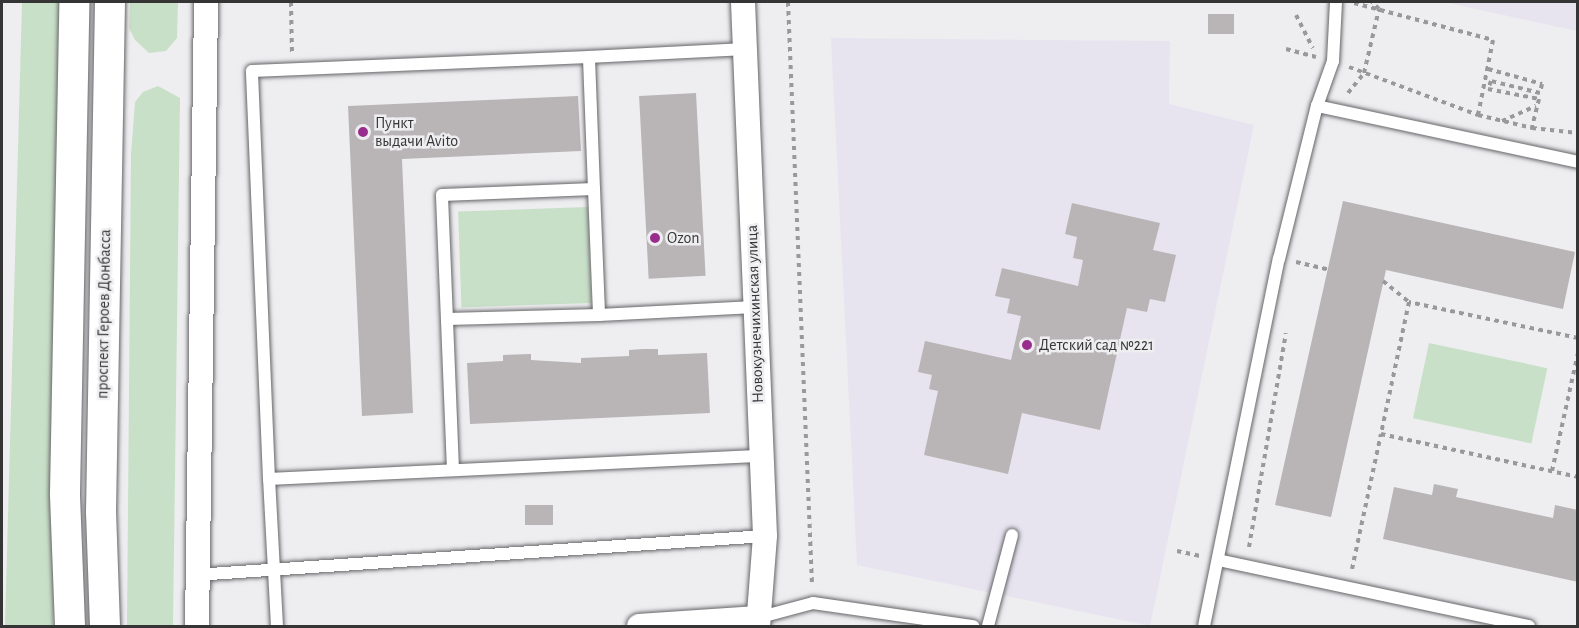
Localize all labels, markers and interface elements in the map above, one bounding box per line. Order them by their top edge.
place label: Пункт выдачи Avito [375,113,458,151]
marker: Пункт выдачи Avito [356,125,370,139]
street label: Новокузнечихинская улица [742,225,768,403]
place label: Ozon [667,228,699,248]
street label: проспект Героев Донбасса [93,229,115,399]
marker: Ozon [648,231,662,245]
place label: Детский сад №221 [1039,335,1154,355]
marker: Детский сад №221 [1020,338,1034,352]

